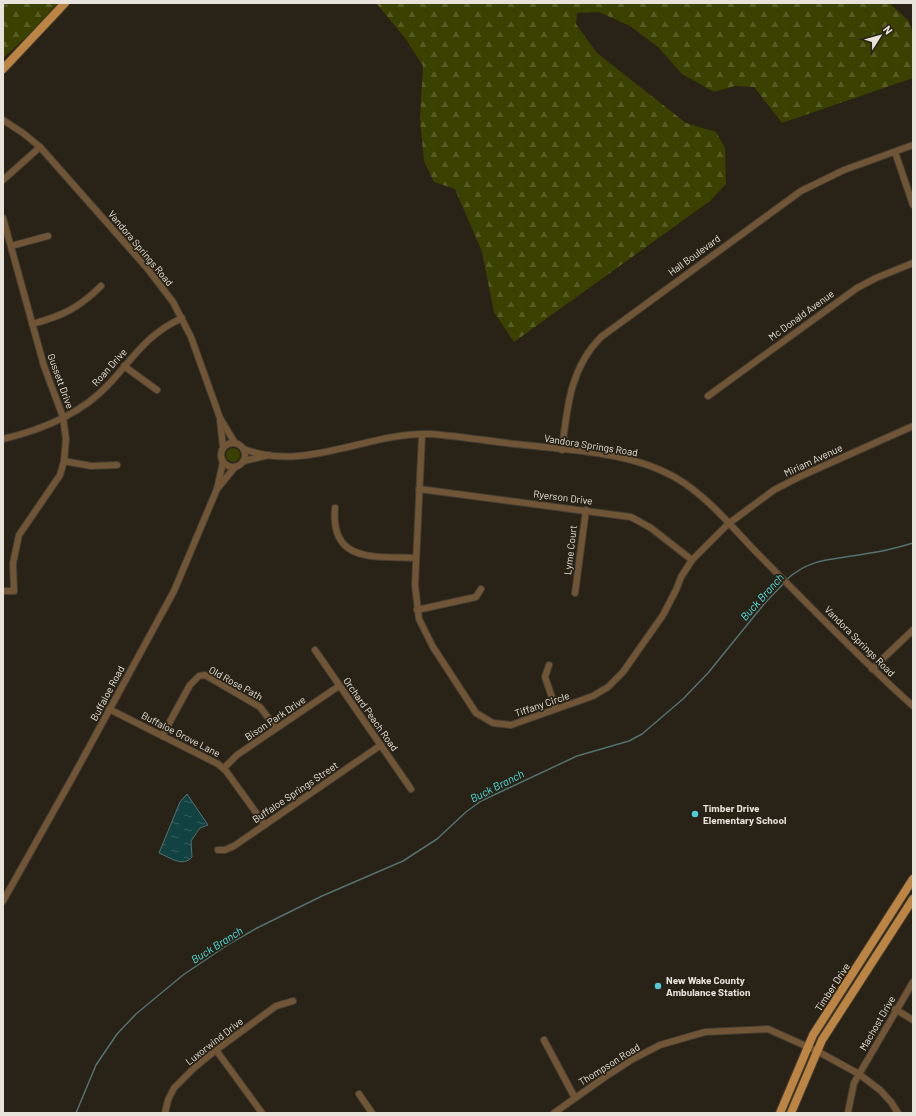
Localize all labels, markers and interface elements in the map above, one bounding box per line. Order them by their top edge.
north arrow [860,16,900,56]
text: N [881,23,896,37]
street label: Vandora Springs Road [106,208,176,288]
street label: Hall Boulevard [666,232,722,278]
street label: Mc Donald Avenue [766,287,836,343]
street label: Roan Drive [89,346,129,388]
street label: Gussett Drive [45,352,77,410]
street label: Vandora Springs Road [543,432,639,458]
street label: Miriam Avenue [782,441,844,479]
street label: Ryerson Drive [533,487,593,507]
street label: Lyme Court [561,524,579,576]
water label: Buck Branch [737,570,786,623]
street label: Vandora Springs Road [822,603,898,679]
street label: Buffaloe Road [87,663,127,723]
street label: Old Rose Path [207,663,265,703]
street label: Orchard Peach Road [341,675,401,753]
street label: Tiffany Circle [513,689,571,719]
street label: Bison Park Drive [242,693,308,743]
street label: Buffaloe Grove Lane [140,709,222,759]
street label: Buffaloe Springs Street [250,759,340,825]
water label: Buck Branch [468,766,526,805]
place label: Timber Drive Elementary School [703,802,786,826]
marker: Timber Drive Elementary School [690,809,700,819]
water label: Buck Branch [188,923,245,966]
street label: Timber Drive [812,961,852,1013]
place label: New Wake County Ambulance Station [666,974,750,998]
marker: New Wake County Ambulance Station [653,981,663,991]
street label: Machost Drive [857,994,897,1052]
street label: Luxorwind Drive [183,1015,245,1067]
street label: Thompson Road [576,1040,642,1088]

